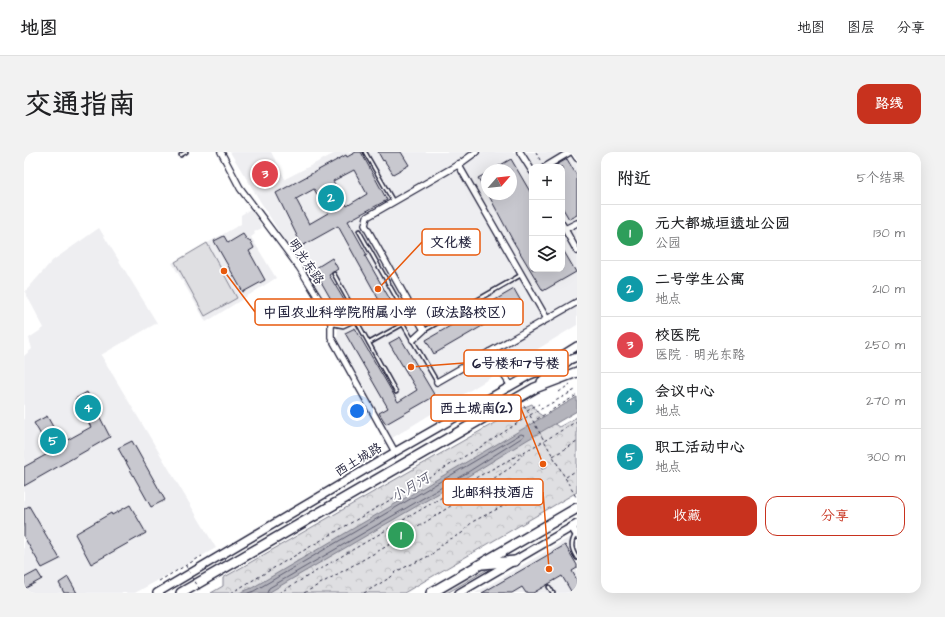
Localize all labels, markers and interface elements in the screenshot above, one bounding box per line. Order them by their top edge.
text: 地图 [20,15,58,42]
text: 地图 [797,18,825,38]
text: 图层 [847,18,875,38]
text: 分享 [897,18,925,38]
button: 路线 [857,84,921,124]
text: 交通指南 [24,85,136,124]
pin: 3 [252,159,278,189]
north arrow [481,164,517,200]
map controls [529,164,565,272]
button: + [529,164,565,200]
text: 附近 [617,167,651,191]
text: 5个结果 [857,169,905,187]
pin: 2 [318,183,344,213]
button: − [529,200,565,236]
text: 元大都城垣遗址公园 [655,213,790,234]
text: 1 [629,224,631,242]
text: 130 m [873,224,905,242]
callout: 文化楼 [422,229,480,255]
text: 文化楼 [430,233,472,253]
text: 公园 [655,234,681,252]
street label: 明光东路 [284,235,328,288]
button: layers [529,236,565,272]
text: 二号学生公寓 [655,269,745,290]
text: 2 [626,280,634,298]
text: 210 m [872,280,905,298]
text: 地点 [655,290,681,308]
callout: 中国农业科学院附属小学（政法路校区） [255,299,523,325]
text: 中国农业科学院附属小学（政法路校区） [263,303,515,323]
text: 校医院 [655,325,700,346]
text: 3 [627,336,633,354]
text: 250 m [865,336,905,354]
text: 医院 · 明光东路 [655,346,745,364]
callout: 6号楼和7号楼 [464,350,568,376]
text: 6号楼和7号楼 [472,354,560,374]
text: 会议中心 [655,381,715,402]
text: 4 [626,392,634,410]
text: 270 m [866,392,905,410]
pin: 4 [75,393,101,423]
callout: 西土城南(2) [431,395,521,421]
text: 西土城南(2) [439,399,513,419]
your location [347,401,367,421]
text: 地点 [655,402,681,420]
pin: 5 [40,426,66,456]
text: 职工活动中心 [655,437,745,458]
street label: 西土城路 [332,439,385,481]
text: 5 [625,448,635,466]
text: 300 m [867,448,905,466]
text: 地点 [655,458,681,476]
water label: 小月河 [387,467,435,507]
callout: 北邮科技酒店 [443,479,543,505]
text: 北邮科技酒店 [451,483,535,503]
button: 收藏 [617,496,757,536]
button: 分享 [765,496,905,536]
pin: 1 [388,520,414,550]

